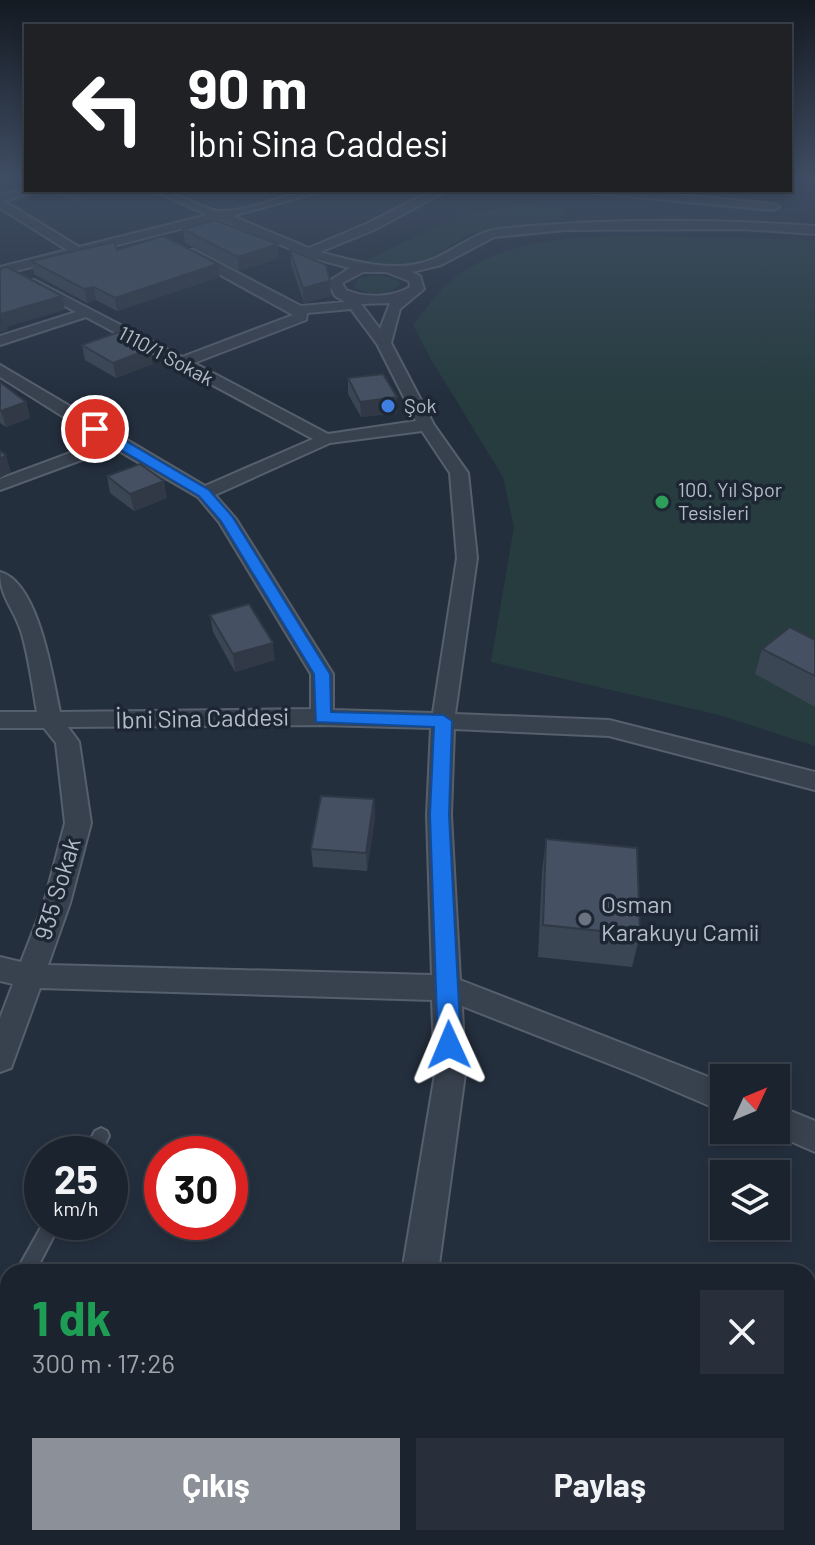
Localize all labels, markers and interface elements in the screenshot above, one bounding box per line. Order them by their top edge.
text: 90 m [188,53,308,120]
icon: left [56,56,160,160]
text: İbni Sina Caddesi [188,121,448,164]
street label: 1110/1 Sokak [115,320,218,390]
place label: Şok [404,393,437,417]
pin [61,395,129,463]
marker: Şok [379,397,397,415]
icon: arrive [73,407,117,451]
place label: 100. Yıl Spor Tesisleri [678,477,782,524]
marker: 100. Yıl Spor Tesisleri [653,493,671,511]
street label: İbni Sina Caddesi [115,701,289,734]
street label: 935 Sokak [27,834,86,943]
place label: Osman Karakuyu Camii [601,889,759,946]
marker: Osman Karakuyu Camii [576,910,594,928]
position arrow [407,1003,491,1087]
north arrow [710,1064,790,1144]
map controls [710,1064,790,1240]
speed limit sign: 30 [144,1136,248,1240]
text: 25 [54,1154,98,1202]
button: layers [710,1160,790,1240]
text: km/h [53,1196,99,1220]
text: 1 dk [32,1288,111,1346]
button: close [700,1290,784,1374]
text: 300 m · 17:26 [32,1347,175,1378]
button: Çıkış [32,1438,400,1530]
button: Paylaş [416,1438,784,1530]

